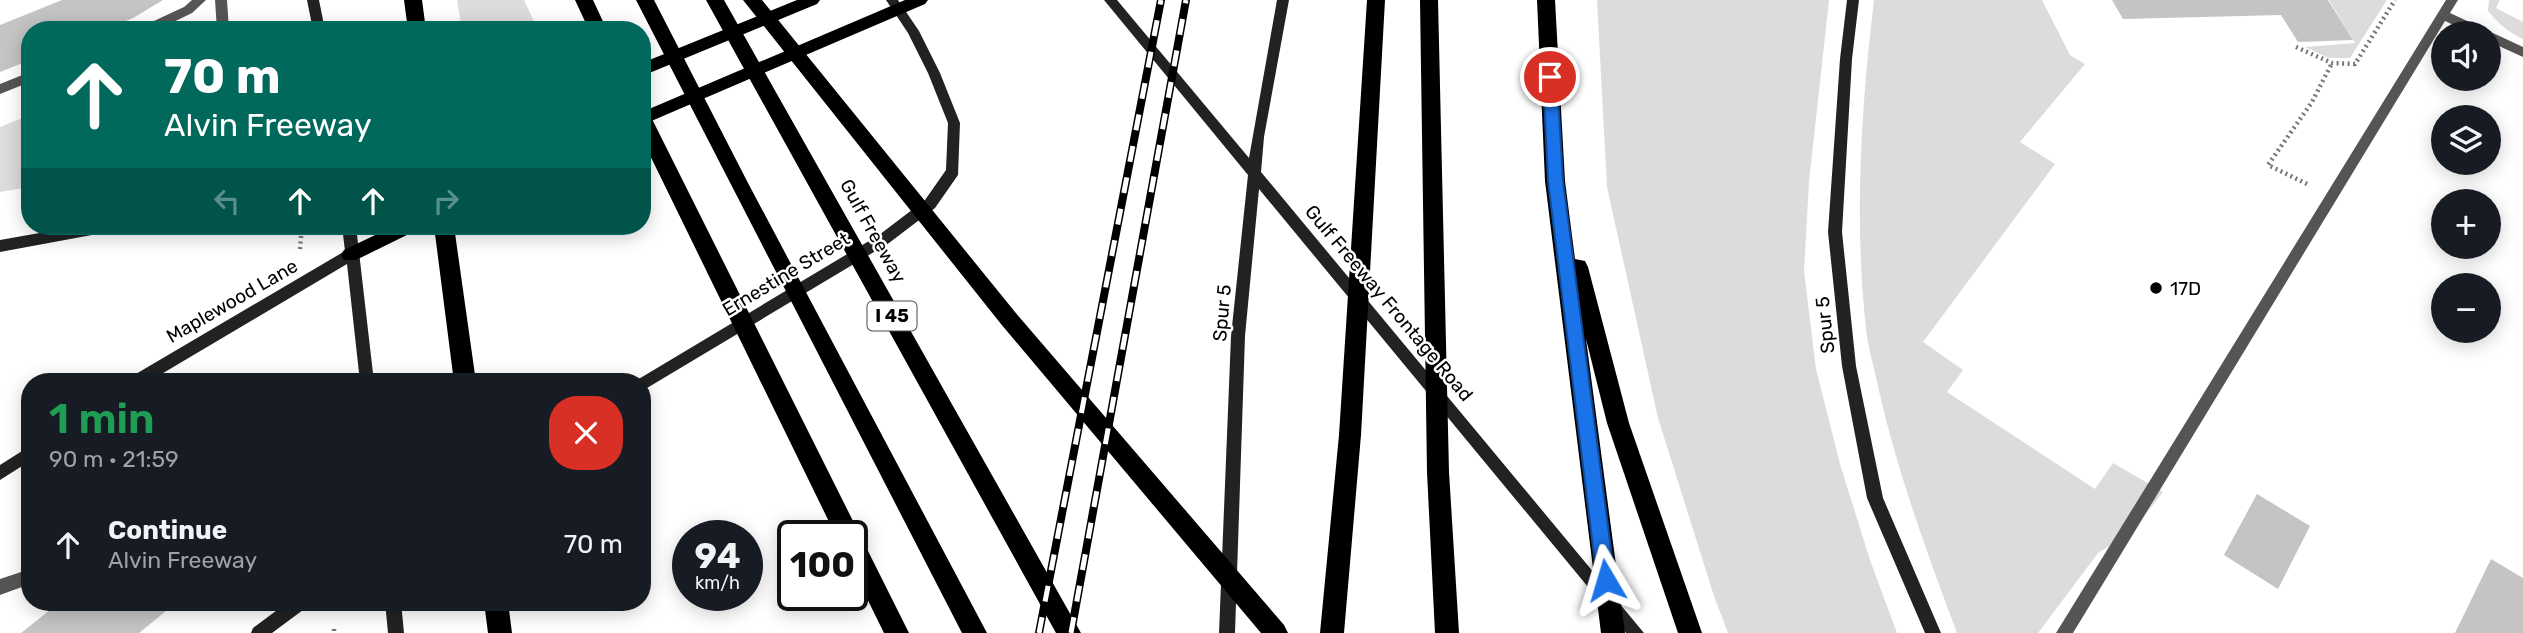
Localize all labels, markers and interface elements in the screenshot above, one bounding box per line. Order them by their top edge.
map controls [2431,21,2501,343]
button: sound [2431,21,2501,91]
text: 70 m [164,47,281,105]
pin [1520,47,1580,107]
icon: ahead [49,49,140,140]
icon: arrive [1531,58,1569,96]
button: layers [2431,105,2501,175]
text: Alvin Freeway [164,106,372,144]
street label: Gulf Freeway [835,175,911,287]
icon: left [208,182,246,220]
icon: ahead [281,182,319,220]
icon: ahead [354,182,392,220]
icon: right [427,182,465,220]
button: + [2431,189,2501,259]
street label: Gulf Freeway Frontage Road [1300,200,1478,406]
street label: Ernestine Street [718,227,854,321]
street label: Maplewood Lane [162,254,302,348]
button: − [2431,273,2501,343]
place label: 17D [2170,277,2201,300]
marker: 17D [2148,280,2164,296]
street label: Spur 5 [1208,283,1236,343]
street label: Spur 5 [1811,295,1839,355]
road number: I 45 [868,302,917,330]
text: 1 min [49,394,155,444]
button: close [549,396,623,470]
text: 90 m · 21:59 [49,445,179,473]
text: Continue [108,515,227,546]
speed limit sign: 100 [777,520,868,611]
icon: ahead [49,526,87,564]
text: 70 m [564,529,623,560]
text: 94 [694,535,741,577]
position arrow [1569,543,1643,617]
text: Alvin Freeway [108,546,257,574]
text: km/h [695,572,740,594]

